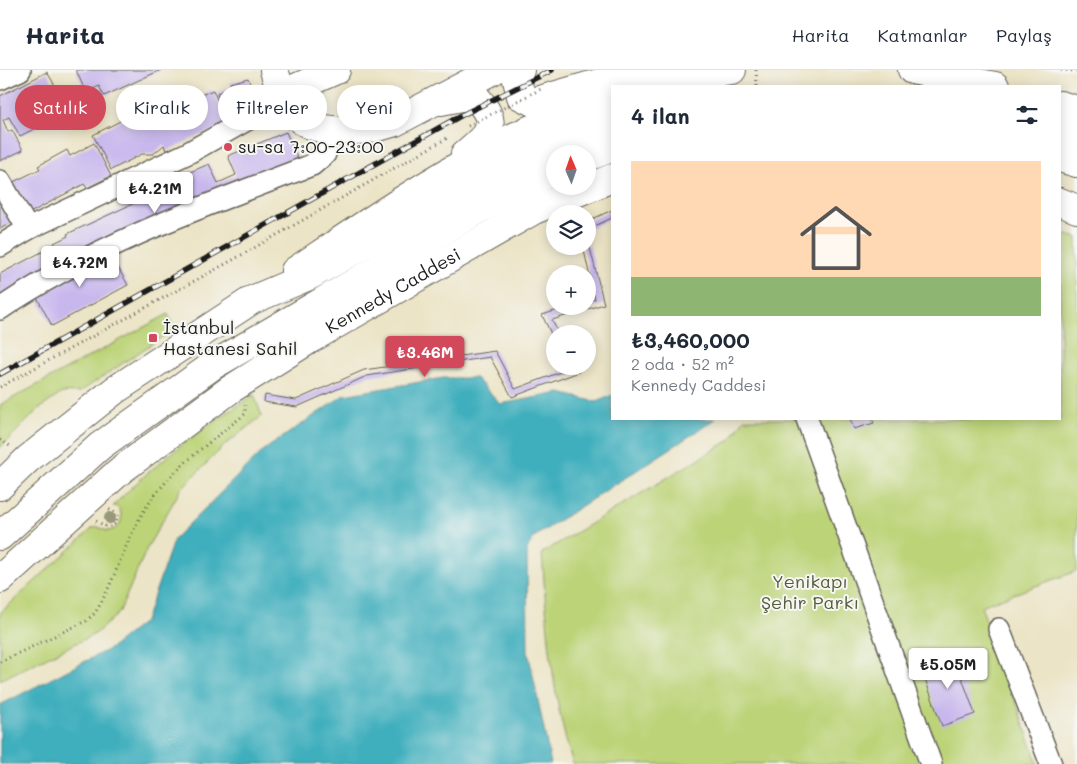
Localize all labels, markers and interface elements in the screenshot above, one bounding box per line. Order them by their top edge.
text: Harita [25,19,105,50]
text: Harita [792,23,850,47]
text: Katmanlar [878,23,968,47]
text: Paylaş [996,23,1052,47]
chip: Satılık [15,85,106,130]
chip: Kiralık [116,85,208,130]
chip: Filtreler [218,85,327,130]
chip: Yeni [337,85,411,130]
icon: filters [1013,101,1041,129]
text: 4 ilan [631,102,690,129]
place label: su-sa 7:00-23:00 [238,134,384,158]
marker: su-sa 7:00-23:00 [222,141,234,153]
north arrow [546,145,596,195]
map controls [546,145,596,375]
pin: ₺4.21M [114,172,196,214]
text: ₺4.21M [128,177,182,198]
icon: home [791,193,881,283]
button: layers [546,205,596,255]
street label: Kennedy Caddesi [321,242,465,339]
pin: ₺4.72M [39,246,121,288]
text: ₺4.72M [52,251,108,272]
button: + [546,265,596,315]
place label: İstanbul Hastanesi Sahil [163,315,298,360]
button: − [546,325,596,375]
text: ₺3,460,000 [631,326,750,353]
marker: İstanbul Hastanesi Sahil [147,332,159,344]
pin: ₺3.46M [384,336,466,378]
text: ₺3.46M [396,341,454,362]
text: 2 oda · 52 m² [631,353,734,374]
text: Kennedy Caddesi [631,374,766,395]
park label: Yenikapı Şehir Parkı [761,569,859,614]
pin: ₺5.05M [907,648,989,690]
text: ₺5.05M [920,653,976,674]

